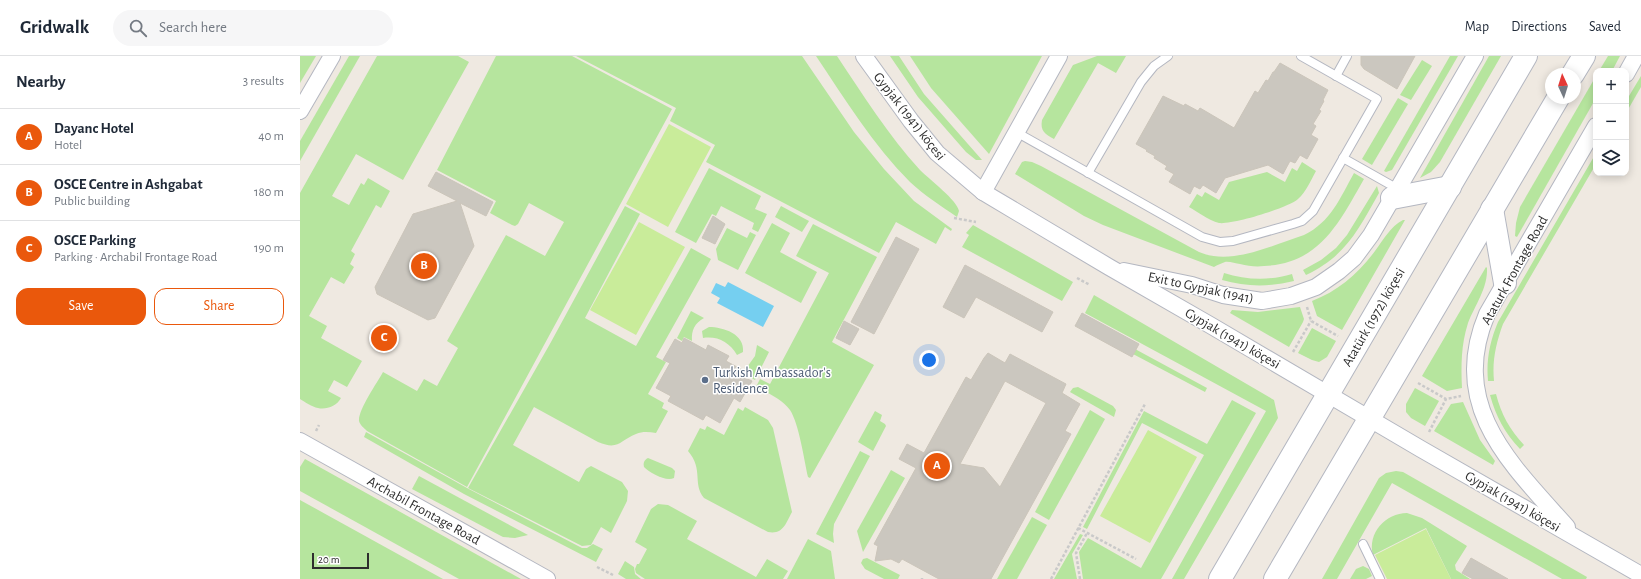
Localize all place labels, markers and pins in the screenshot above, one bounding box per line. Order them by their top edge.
pin: B [411,251,437,281]
pin: C [371,323,397,353]
place label: Turkish Ambassador's Residence [713,366,831,396]
marker: Turkish Ambassador's Residence [700,375,710,385]
pin: A [924,451,950,481]

